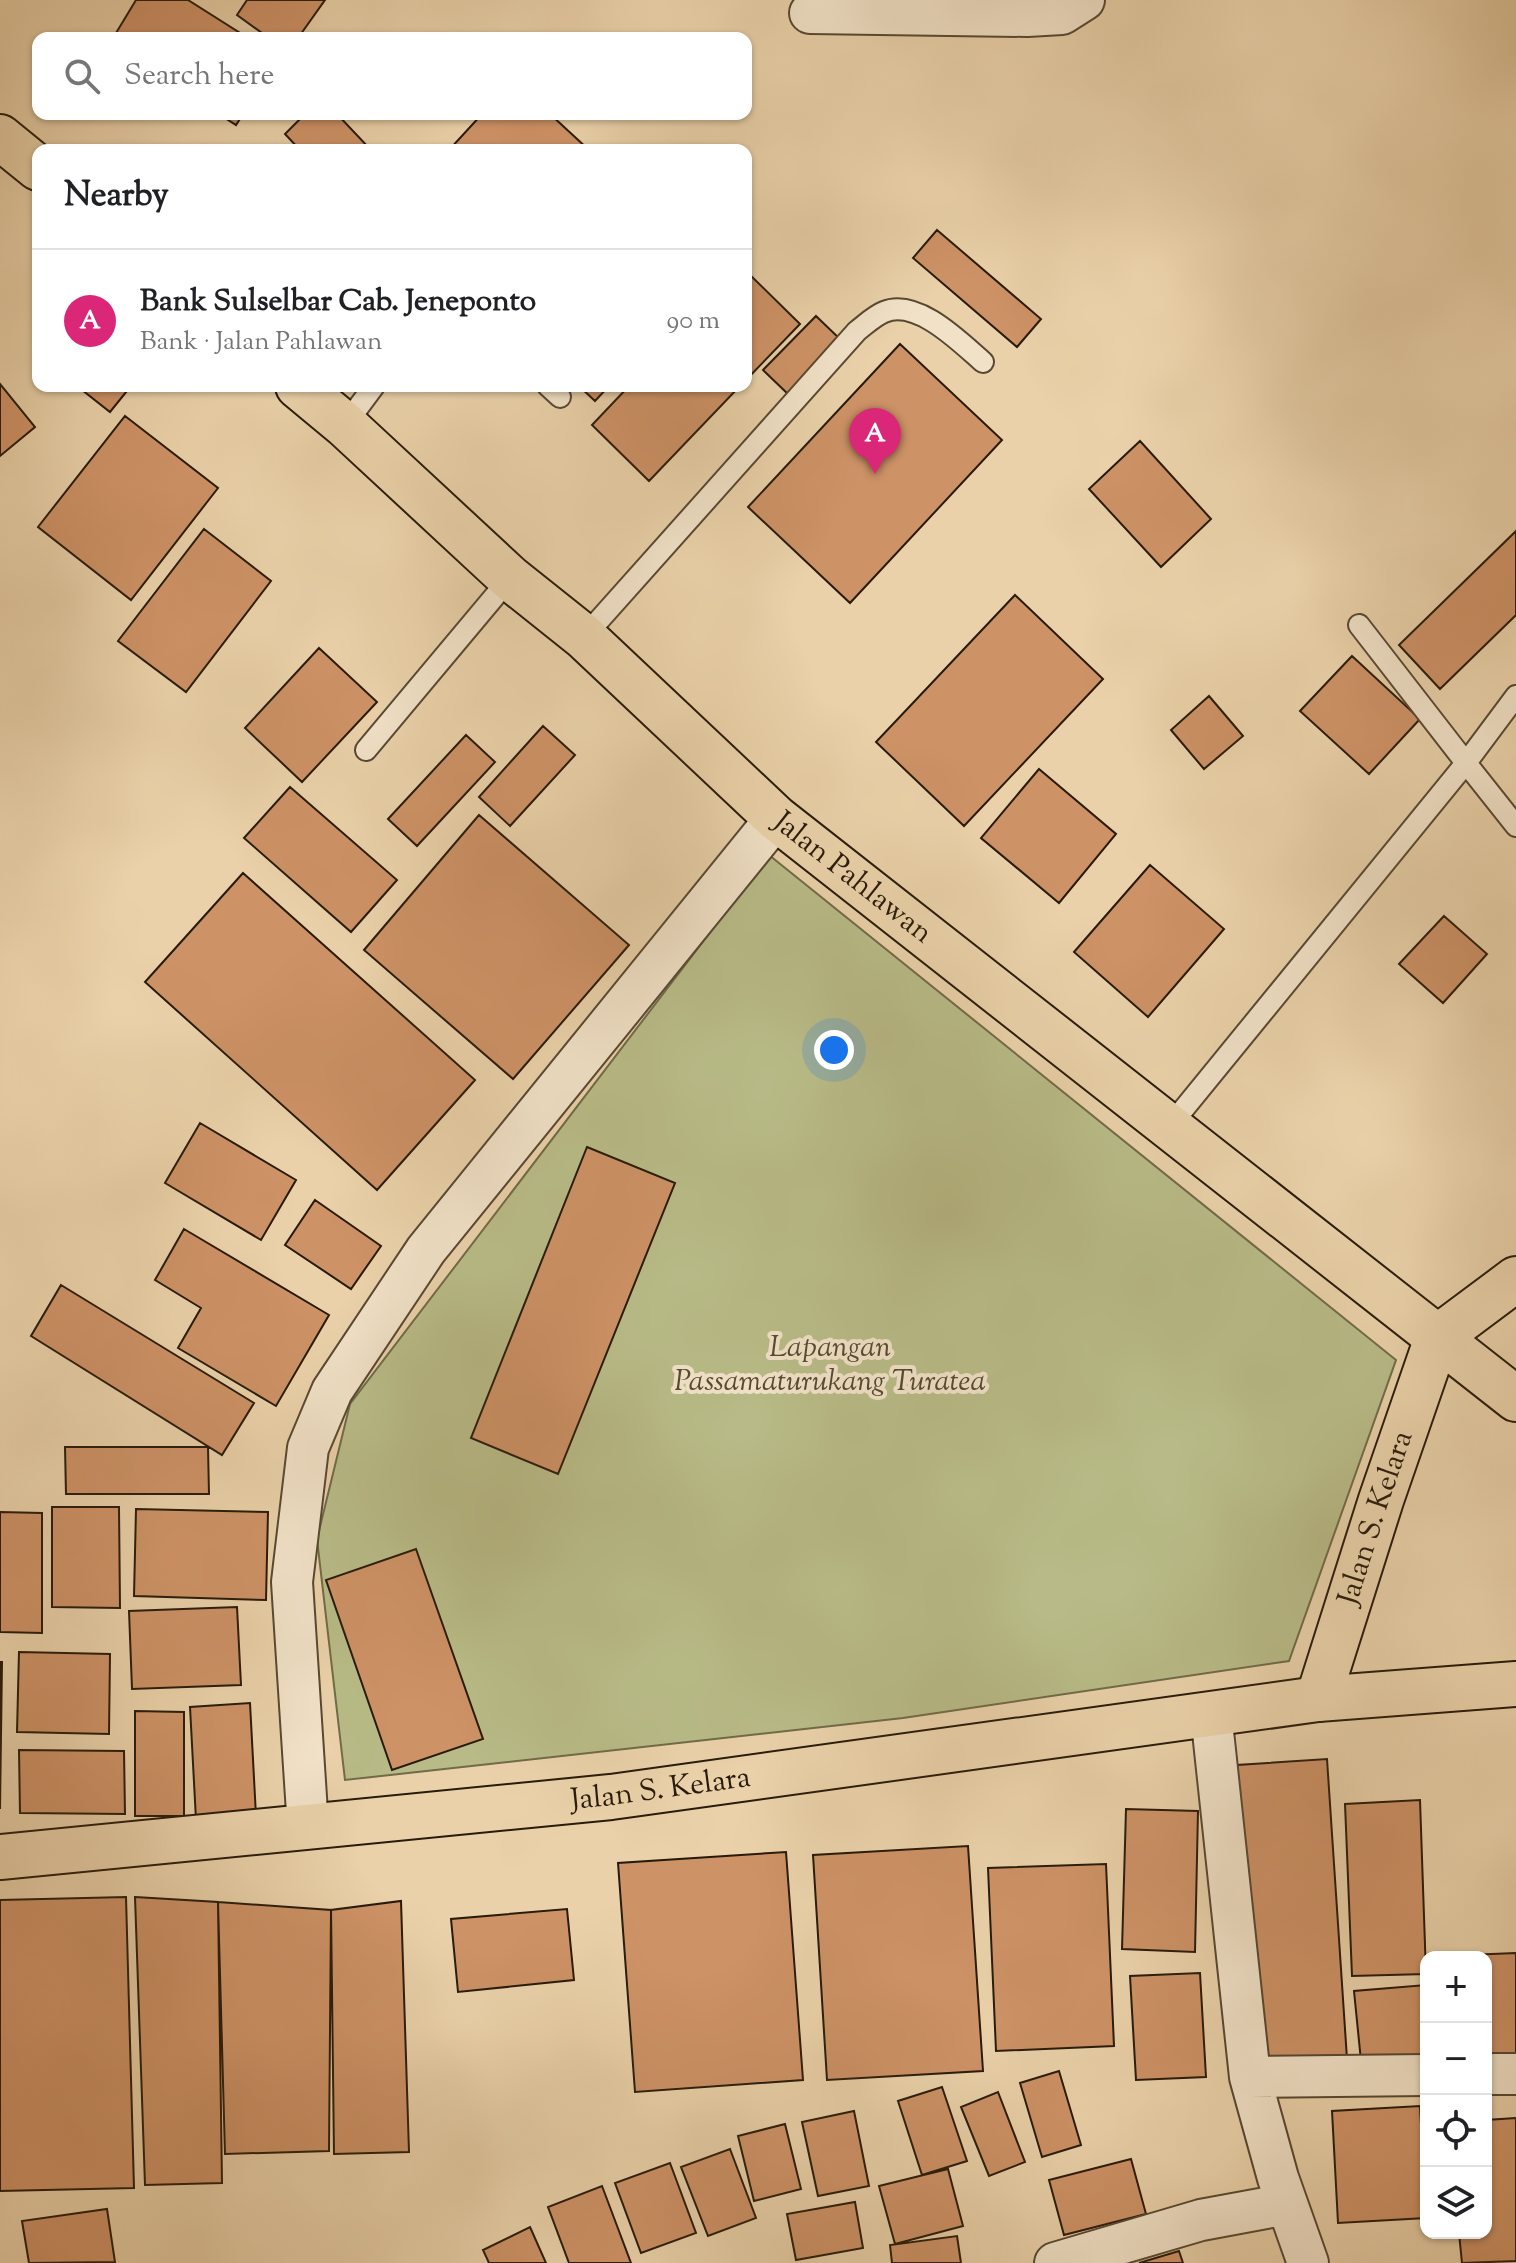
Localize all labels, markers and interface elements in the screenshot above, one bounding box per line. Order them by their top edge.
search box [32,32,752,120]
icon: search [60,54,104,98]
text: Search here [124,55,274,98]
text: Nearby [64,172,169,221]
text: Bank Sulselbar Cab. Jeneponto [140,281,536,324]
text: A [79,303,101,340]
text: 90 m [667,303,720,340]
text: Bank · Jalan Pahlawan [140,324,382,361]
pin: A [849,408,901,474]
street label: Jalan Pahlawan [762,801,942,955]
your location [814,1030,854,1070]
park label: Lapangan Passamaturukang Turatea [674,1327,986,1404]
street label: Jalan S. Kelara [1327,1425,1425,1613]
street label: Jalan S. Kelara [567,1756,753,1823]
map controls [1420,1951,1492,2239]
button: + [1420,1951,1492,2023]
button: − [1420,2023,1492,2095]
button: locate [1420,2095,1492,2167]
button: layers [1420,2167,1492,2239]

